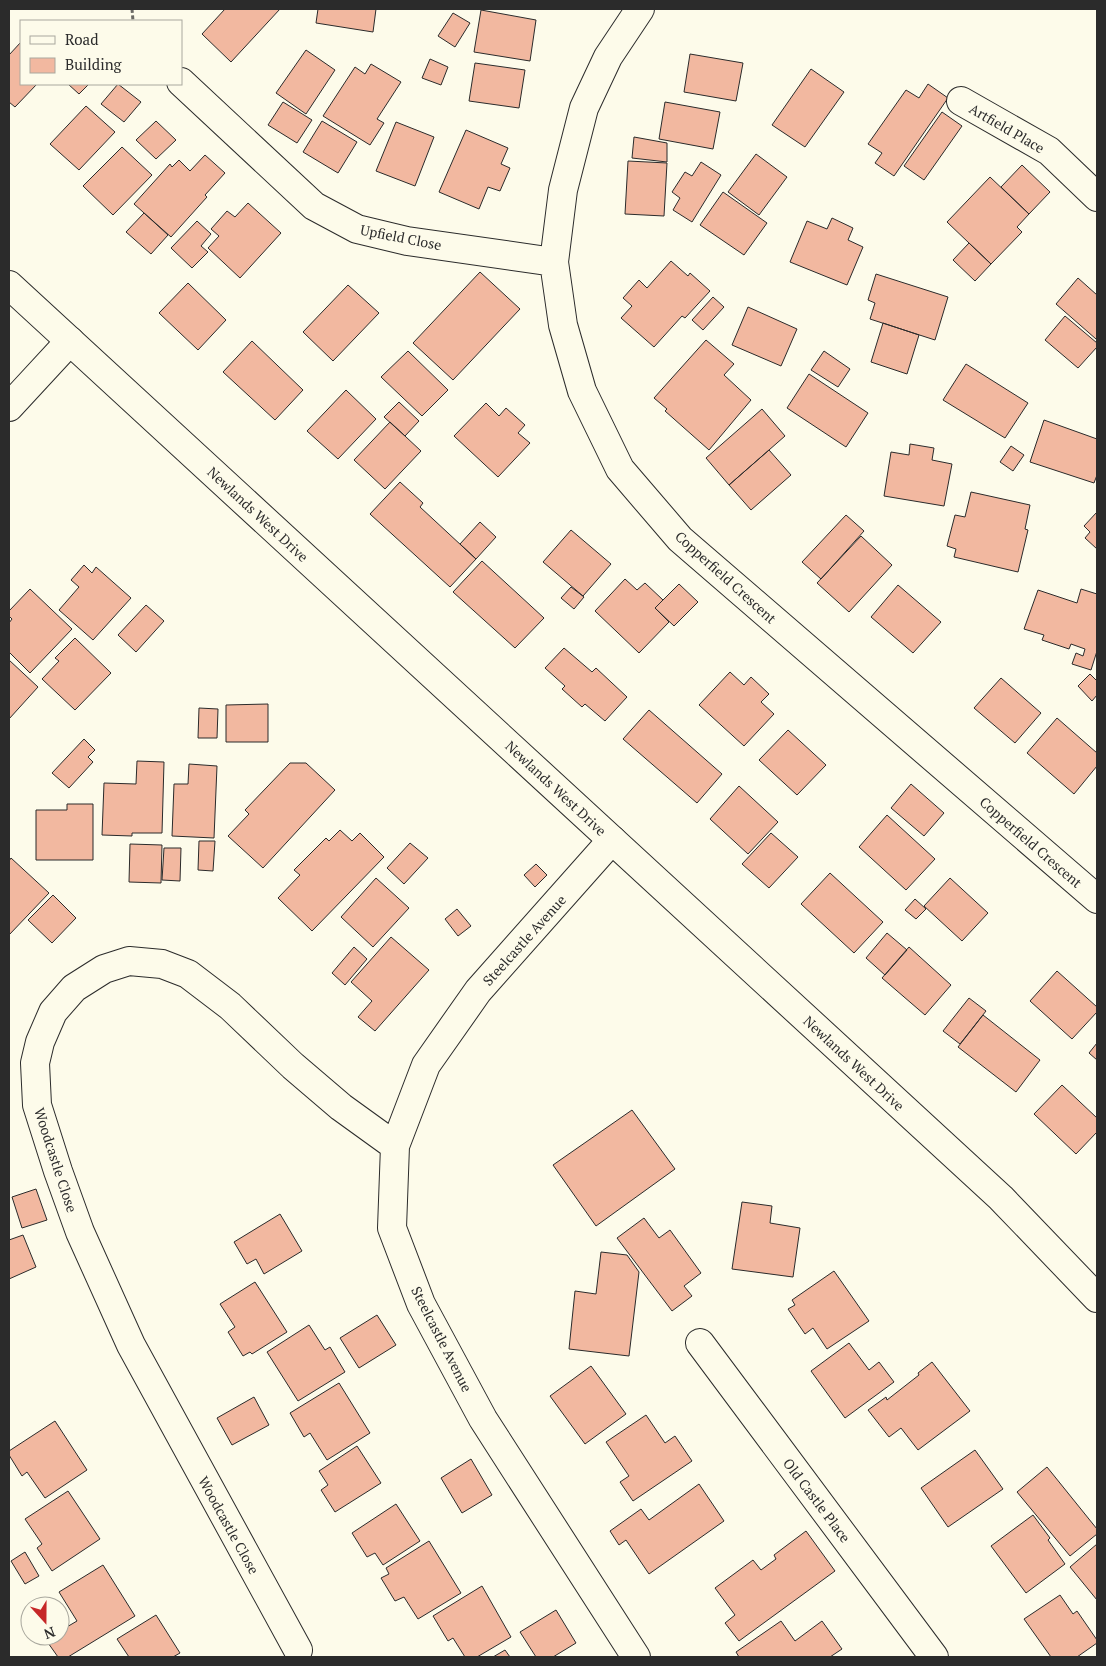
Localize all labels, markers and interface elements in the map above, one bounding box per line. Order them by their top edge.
legend [20,20,182,85]
text: Road [65,29,98,49]
text: Building [65,54,123,74]
street label: Artfield Place [966,99,1048,157]
street label: Upfield Close [359,220,443,254]
street label: Newlands West Drive [203,462,313,566]
street label: Copperfield Crescent [671,526,781,628]
street label: Newlands West Drive [501,736,611,840]
street label: Copperfield Crescent [976,792,1087,892]
street label: Steelcastle Avenue [478,891,570,989]
street label: Newlands West Drive [799,1011,909,1115]
street label: Woodcastle Close [30,1105,82,1215]
street label: Steelcastle Avenue [407,1283,477,1395]
street label: Old Castle Place [779,1454,855,1546]
street label: Woodcastle Close [194,1473,264,1577]
north arrow [20,1596,70,1646]
text: N [41,1623,58,1645]

